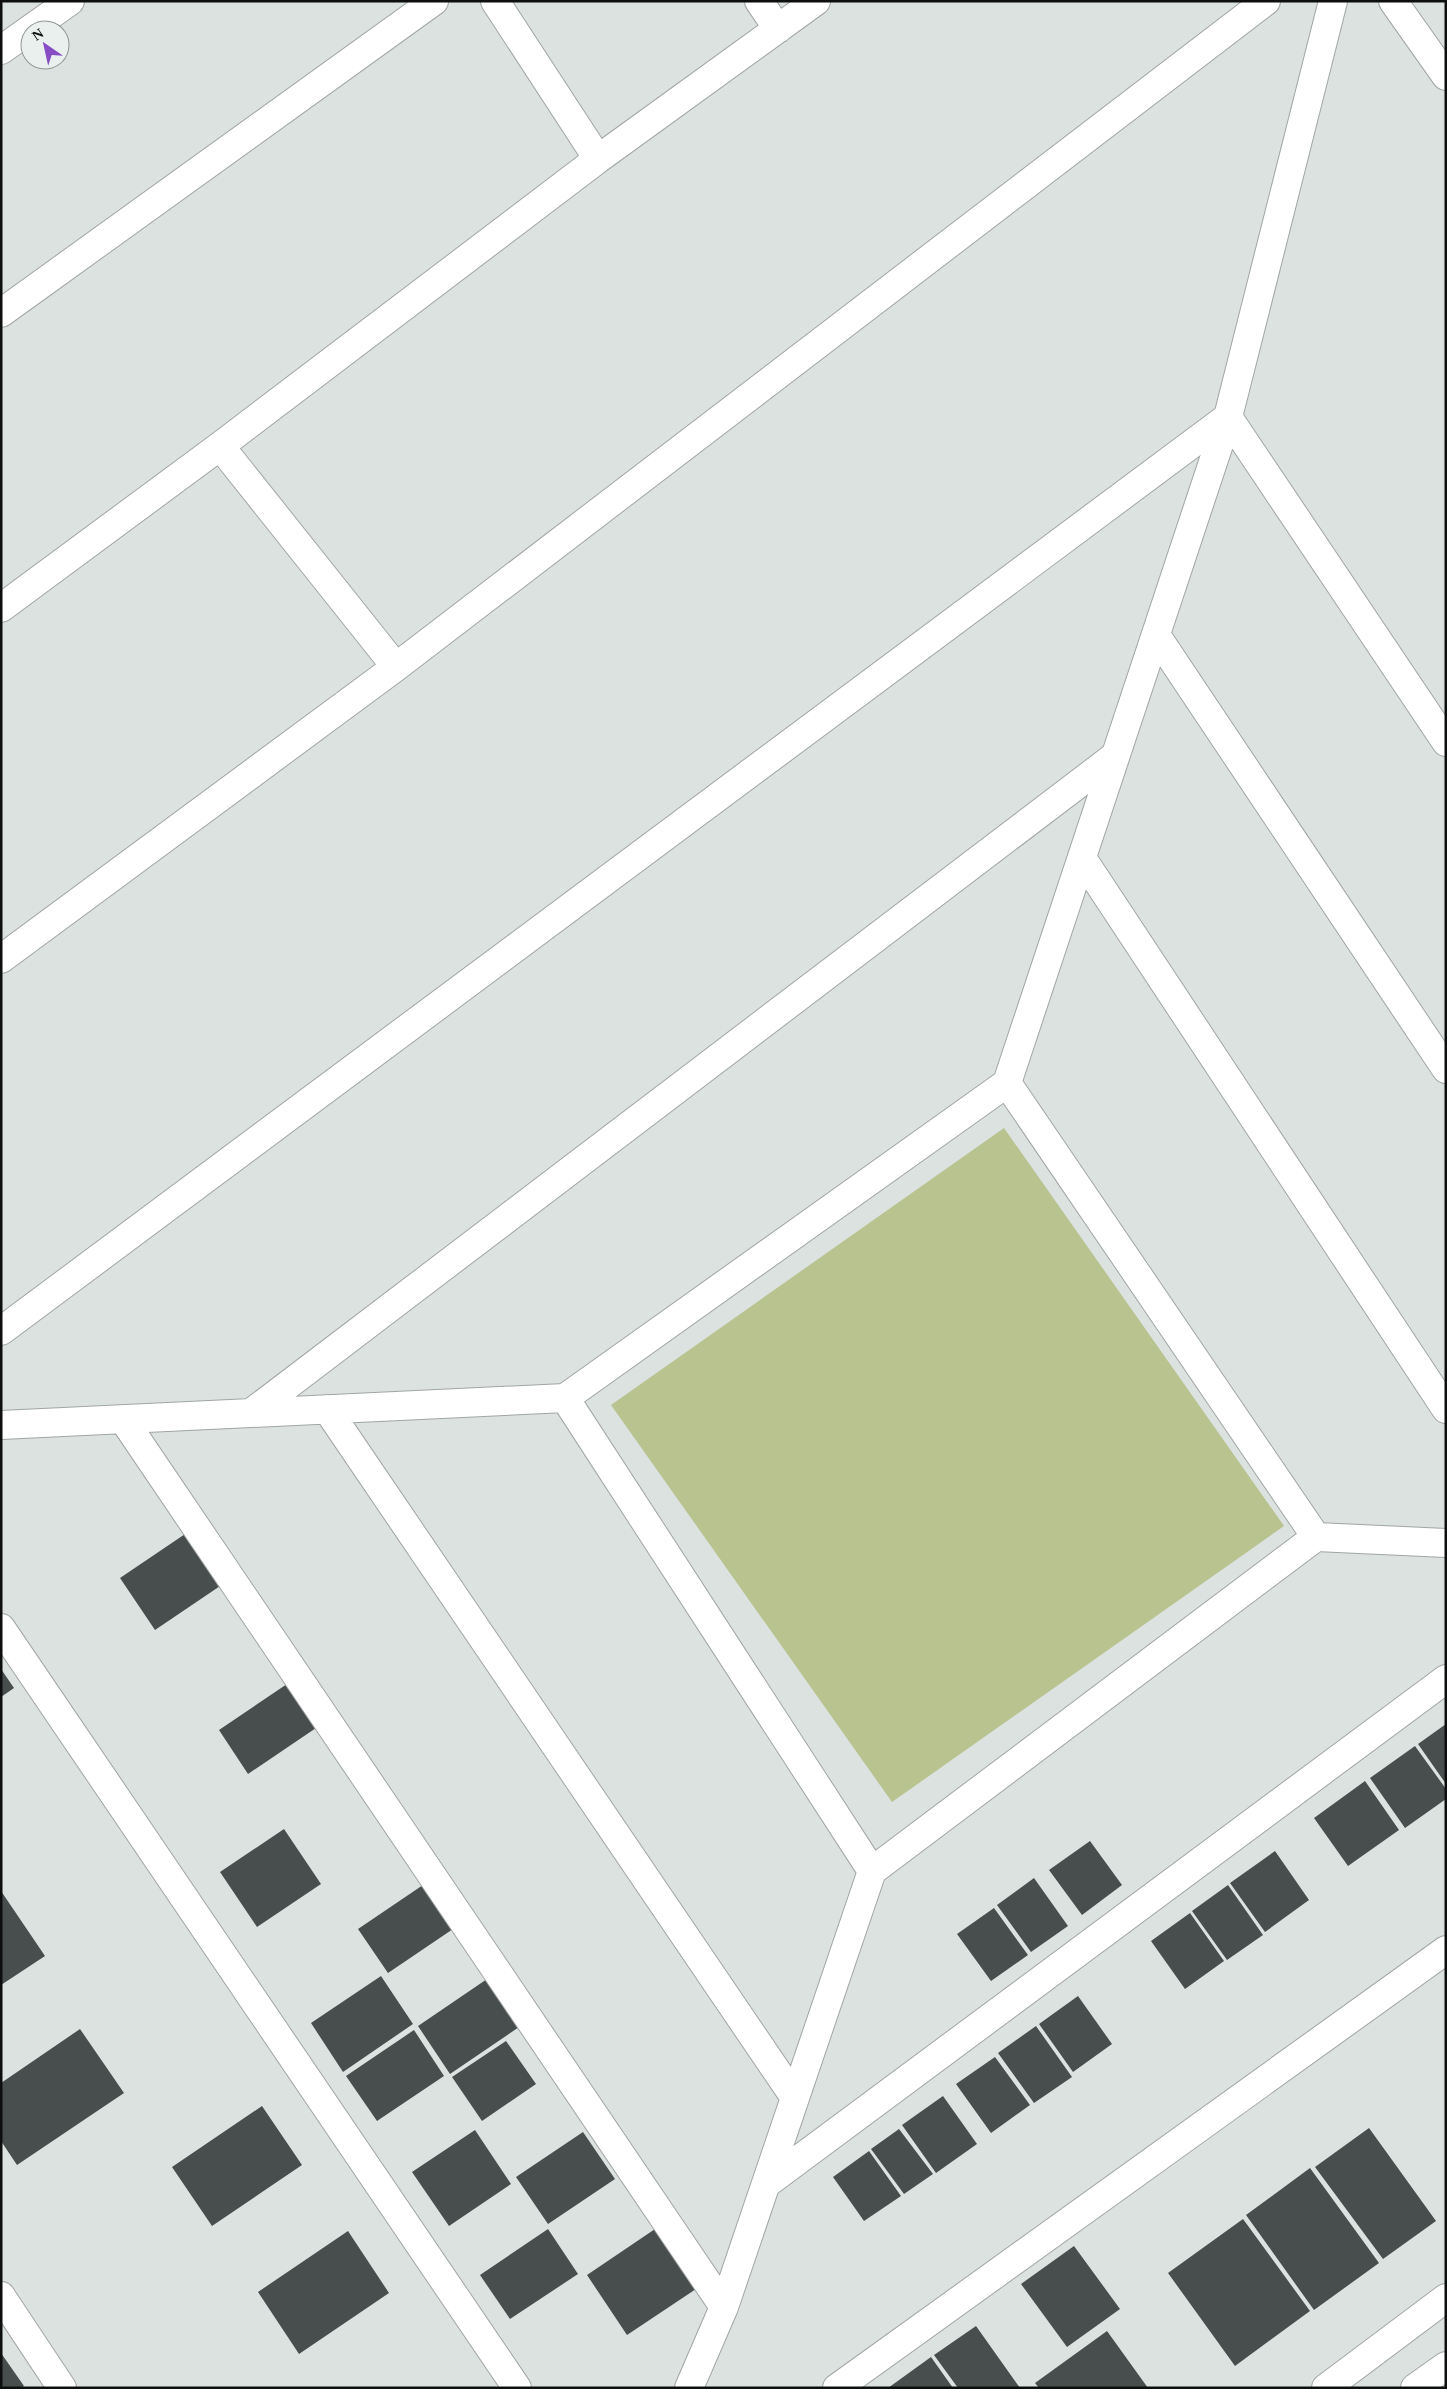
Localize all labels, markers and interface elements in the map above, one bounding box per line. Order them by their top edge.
north arrow [20,20,70,70]
text: N [30,26,46,44]

